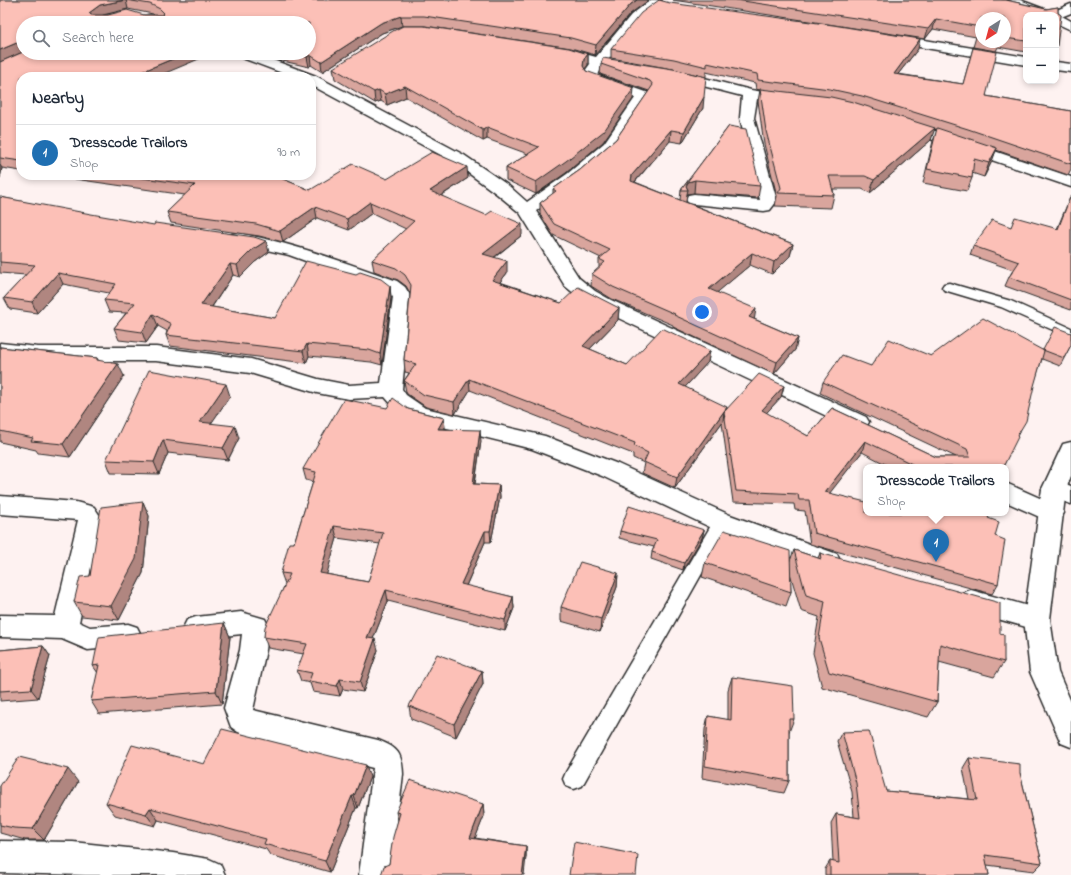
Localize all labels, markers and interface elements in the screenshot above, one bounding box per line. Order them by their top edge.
north arrow [975,12,1011,48]
map controls [1023,12,1059,84]
button: + [1023,12,1059,48]
search box [16,16,316,60]
icon: search [30,27,52,49]
text: Search here [62,27,134,49]
button: − [1023,48,1059,84]
text: Nearby [32,86,84,111]
text: Dresscode Trailors [70,132,188,154]
text: 1 [43,143,47,162]
text: 90 m [277,143,300,162]
text: Shop [70,154,98,173]
your location [692,302,712,322]
popup [863,464,1009,516]
text: Dresscode Trailors [877,470,995,492]
text: Shop [877,492,906,511]
pin: 1 [923,529,949,562]

